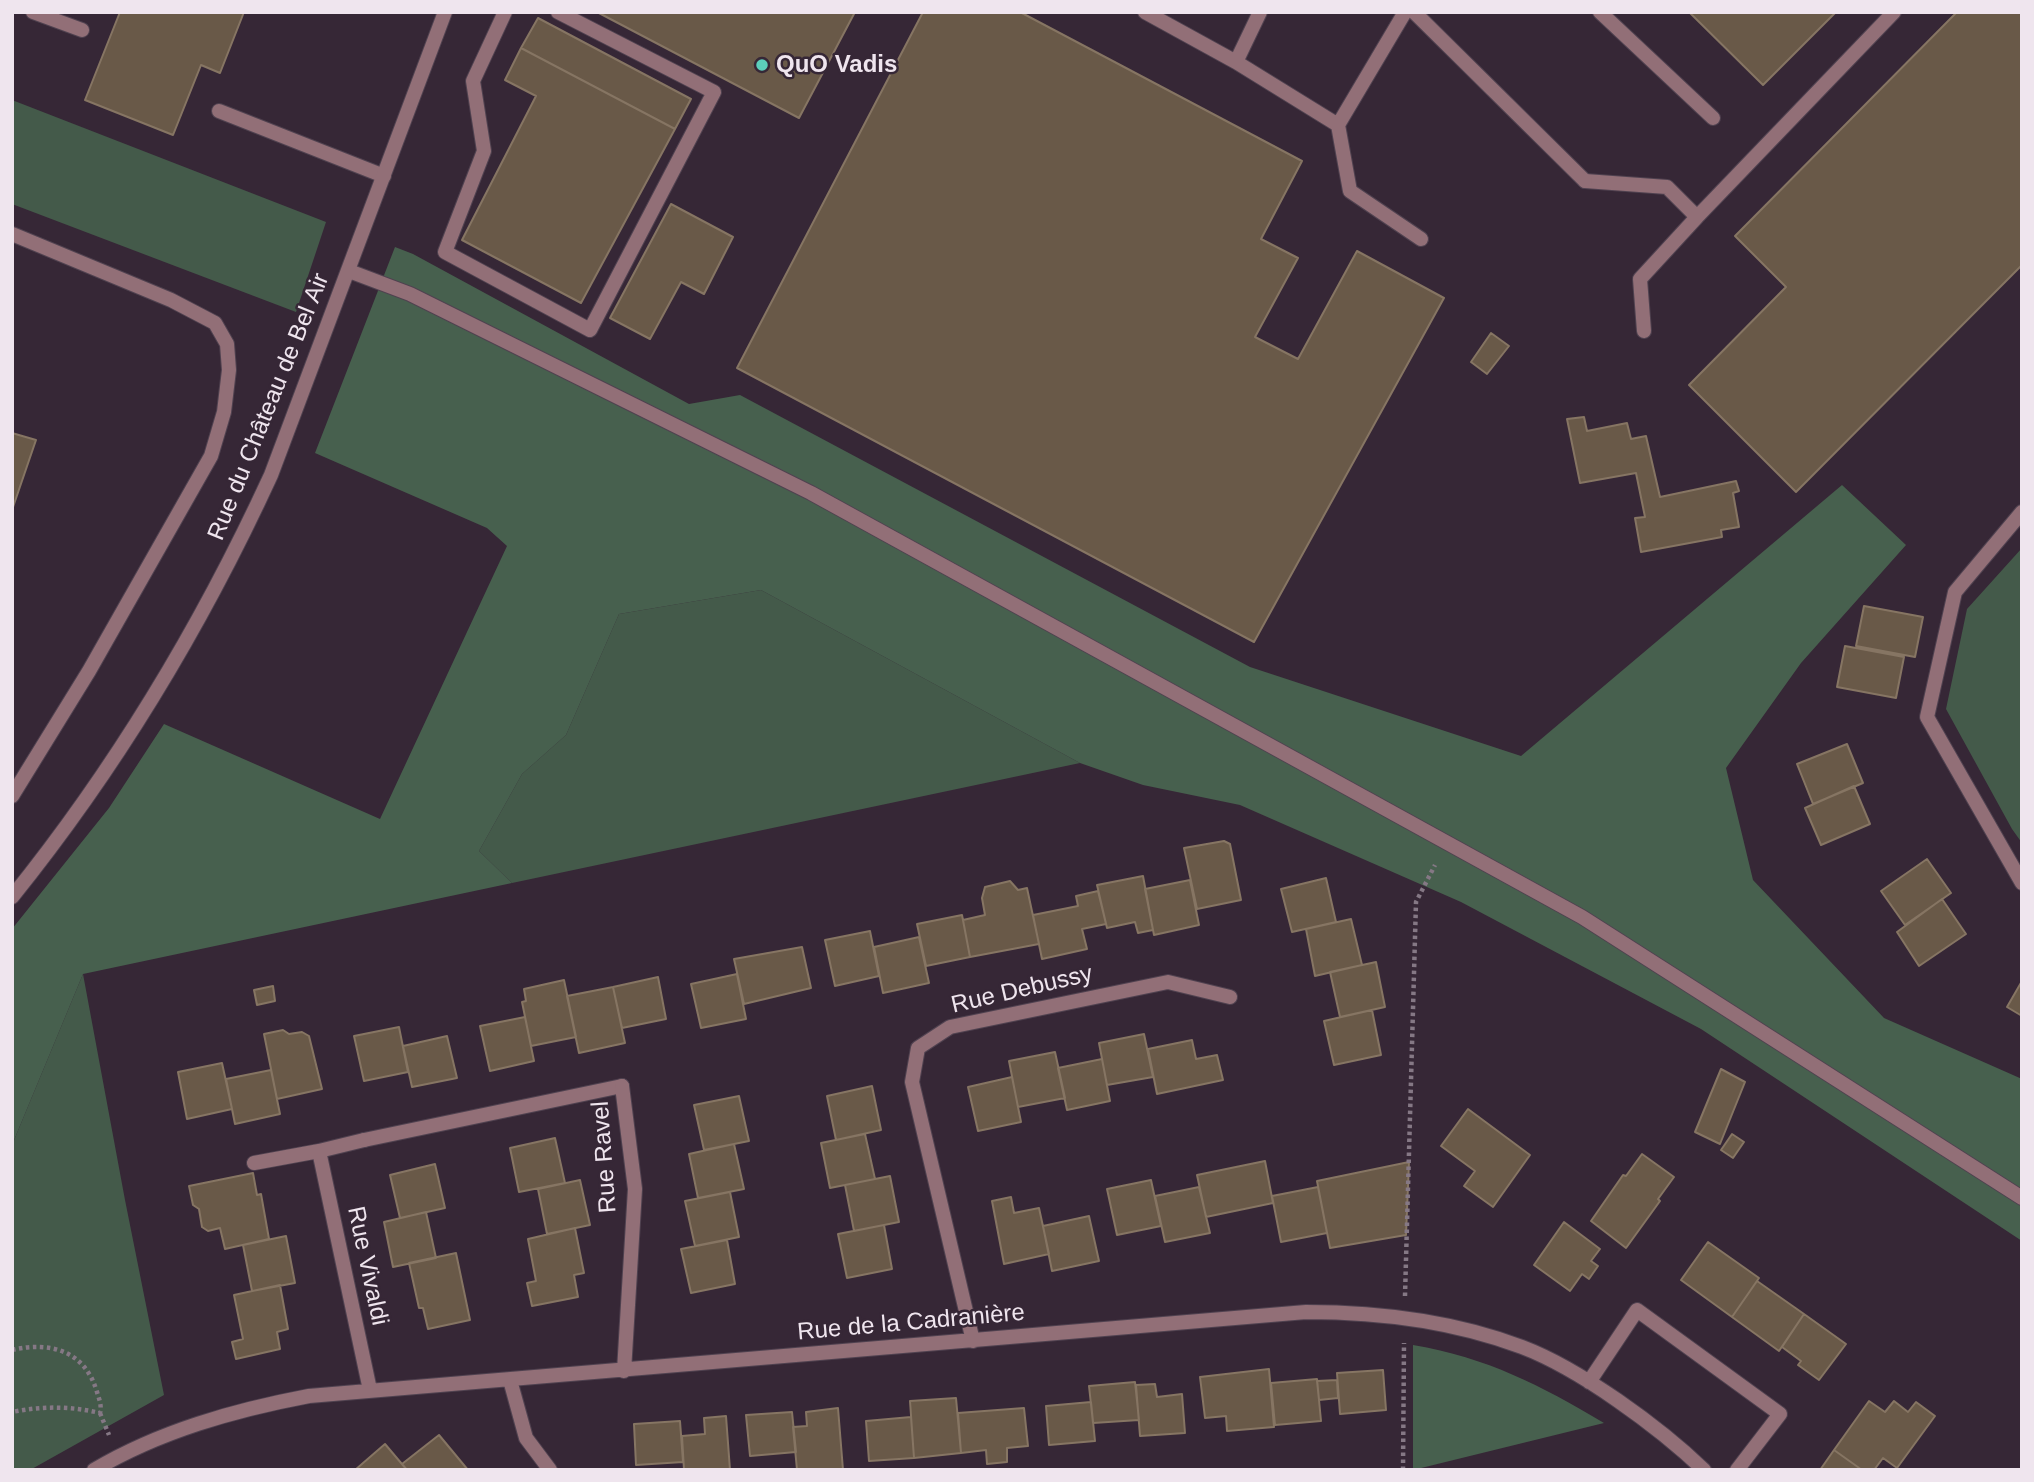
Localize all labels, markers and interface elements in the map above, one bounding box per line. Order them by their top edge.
place label: QuO Vadis [776,51,897,79]
marker: QuO Vadis [754,57,770,73]
street label: Rue du Château de Bel Air [202,269,336,545]
street label: Rue Debussy [949,960,1095,1020]
street label: Rue Ravel [587,1100,623,1214]
street label: Rue Vivaldi [340,1204,394,1328]
street label: Rue de la Cadranière [796,1299,1026,1347]

